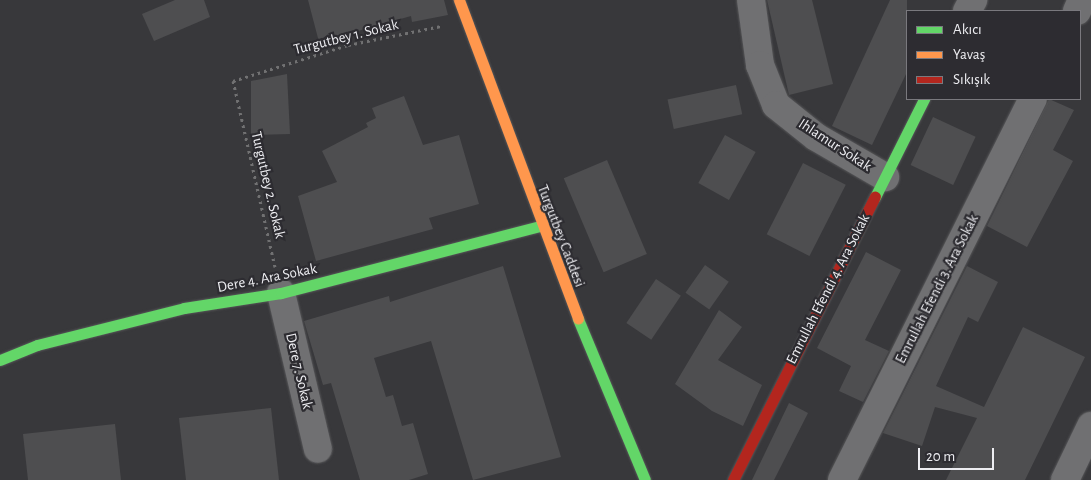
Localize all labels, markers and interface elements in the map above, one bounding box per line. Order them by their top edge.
legend [906,10,1081,100]
street label: Turgutbey 1. Sokak [292,15,400,59]
text: Akıcı [953,22,982,37]
text: Yavaş [953,47,985,62]
text: Sıkışık [953,72,990,87]
street label: Ihlamur Sokak [795,115,875,175]
street label: Turgutbey 2. Sokak [247,130,289,240]
street label: Turgutbey Caddesi [533,182,589,290]
street label: Emrullah Efendi 4. Ara Sokak [782,211,874,367]
street label: Emrullah Efendi 3. Ara Sokak [892,211,982,367]
street label: Dere 4. Ara Sokak [216,260,318,296]
street label: Dere 7. Sokak [282,331,316,411]
scale bar [921,438,997,470]
text: 20 m [926,449,955,464]

